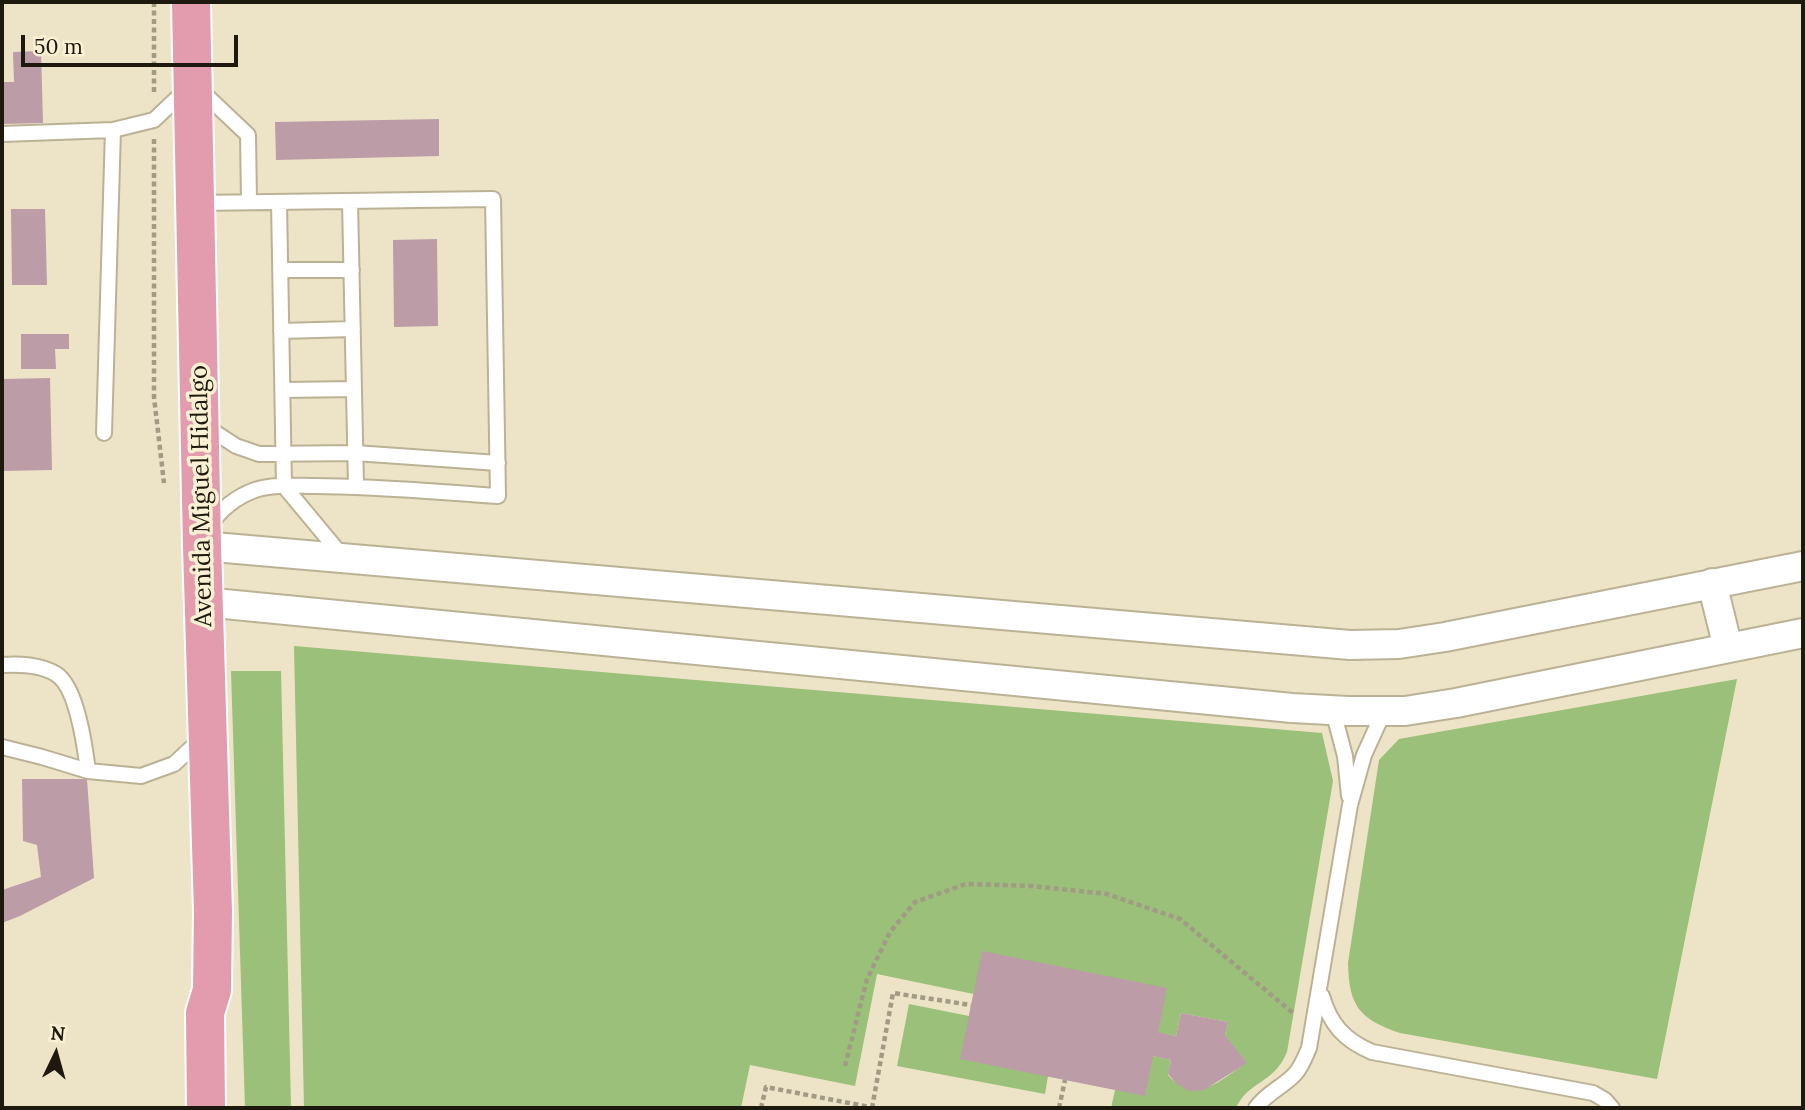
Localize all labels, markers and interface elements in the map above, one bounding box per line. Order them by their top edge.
scale bar [24,21,242,65]
text: 50 m [34,33,83,60]
street label: Avenida Miguel Hidalgo [185,365,219,627]
north arrow [21,1019,91,1089]
text: N [49,1020,66,1046]

